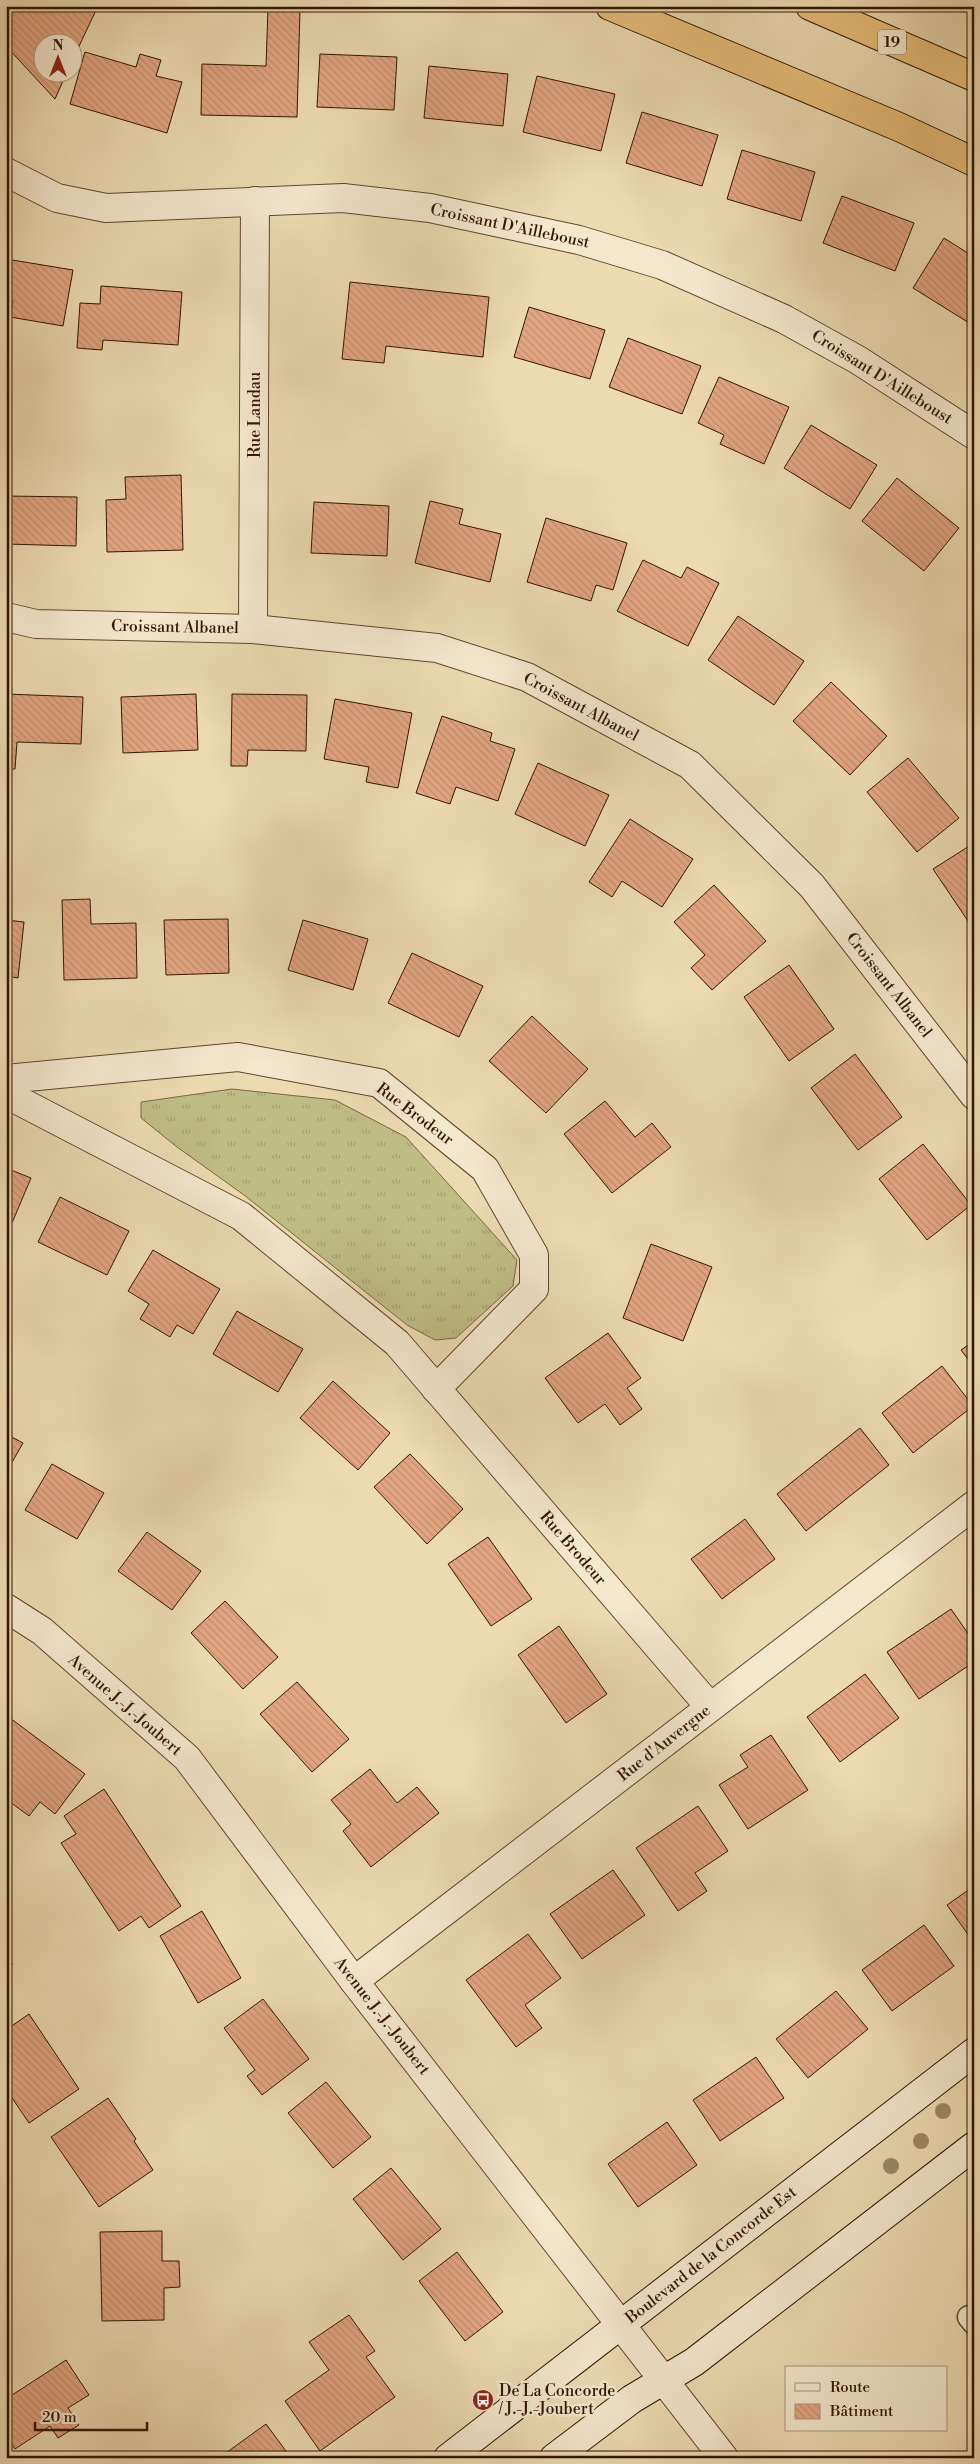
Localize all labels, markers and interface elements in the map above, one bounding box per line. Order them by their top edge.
road number: 19 [878,30,906,54]
north arrow [32,32,82,82]
text: N [52,37,64,55]
street label: Croissant D'Ailleboust [428,199,592,253]
street label: Croissant D'Ailleboust [808,325,956,429]
street label: Rue Landau [245,372,265,458]
street label: Croissant Albanel [111,616,239,638]
street label: Croissant Albanel [520,668,642,746]
street label: Croissant Albanel [842,928,936,1042]
street label: Rue Brodeur [372,1078,458,1150]
street label: Rue Brodeur [535,1507,611,1589]
street label: Avenue J.-J.-Joubert [63,1649,186,1760]
street label: Rue d'Auvergne [613,1700,715,1786]
street label: Avenue J.-J.-Joubert [329,1952,435,2079]
street label: Boulevard de la Concorde Est [621,2182,801,2329]
legend [785,2366,948,2432]
text: Route [830,2378,870,2397]
place label: De La Concorde / J.-J.-Joubert [498,2381,615,2419]
bus stop icon: De La Concorde / J.-J.-Joubert [471,2388,495,2412]
scale bar [35,2399,148,2431]
text: Bâtiment [829,2402,894,2421]
text: 20 m [42,2408,77,2427]

